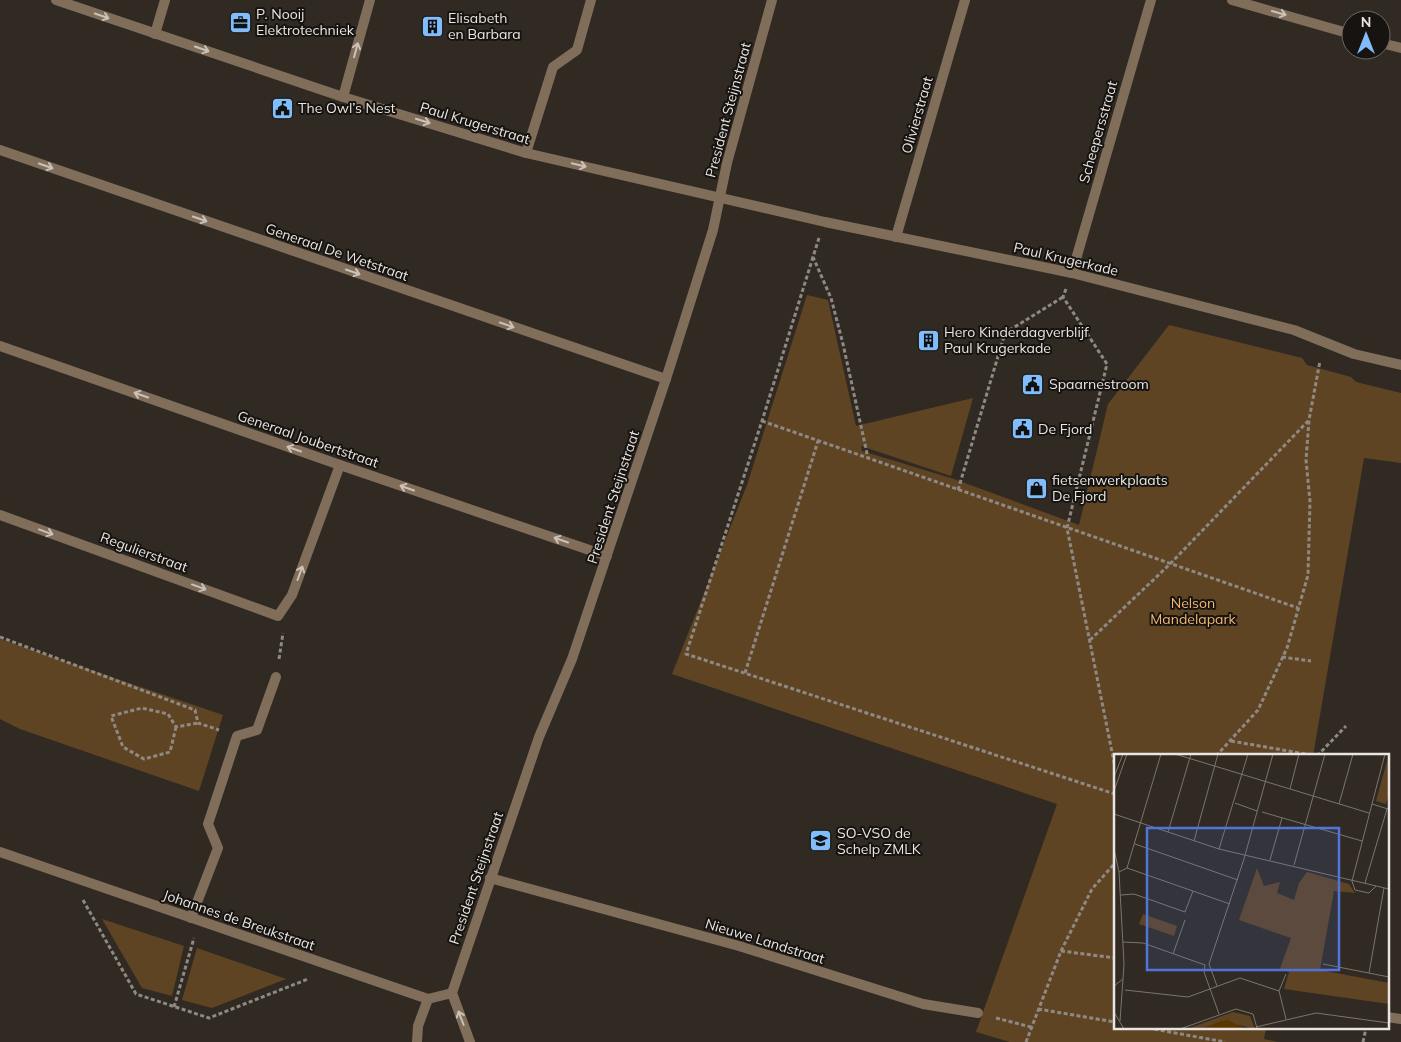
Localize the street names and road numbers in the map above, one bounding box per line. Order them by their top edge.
street label: President Steijnstraat [701,40,755,180]
street label: Olivierstraat [897,74,937,156]
street label: Scheepersstraat [1075,79,1121,185]
street label: Paul Krugerstraat [418,98,532,148]
street label: Generaal De Wetstraat [263,219,411,285]
street label: Paul Krugerkade [1012,238,1120,280]
street label: Generaal Joubertstraat [235,406,381,472]
street label: President Steijnstraat [583,428,643,566]
street label: Regulierstraat [98,528,190,576]
street label: President Steijnstraat [445,809,507,947]
street label: Johannes de Breukstraat [161,886,317,954]
street label: Nieuwe Landstraat [703,914,827,968]

